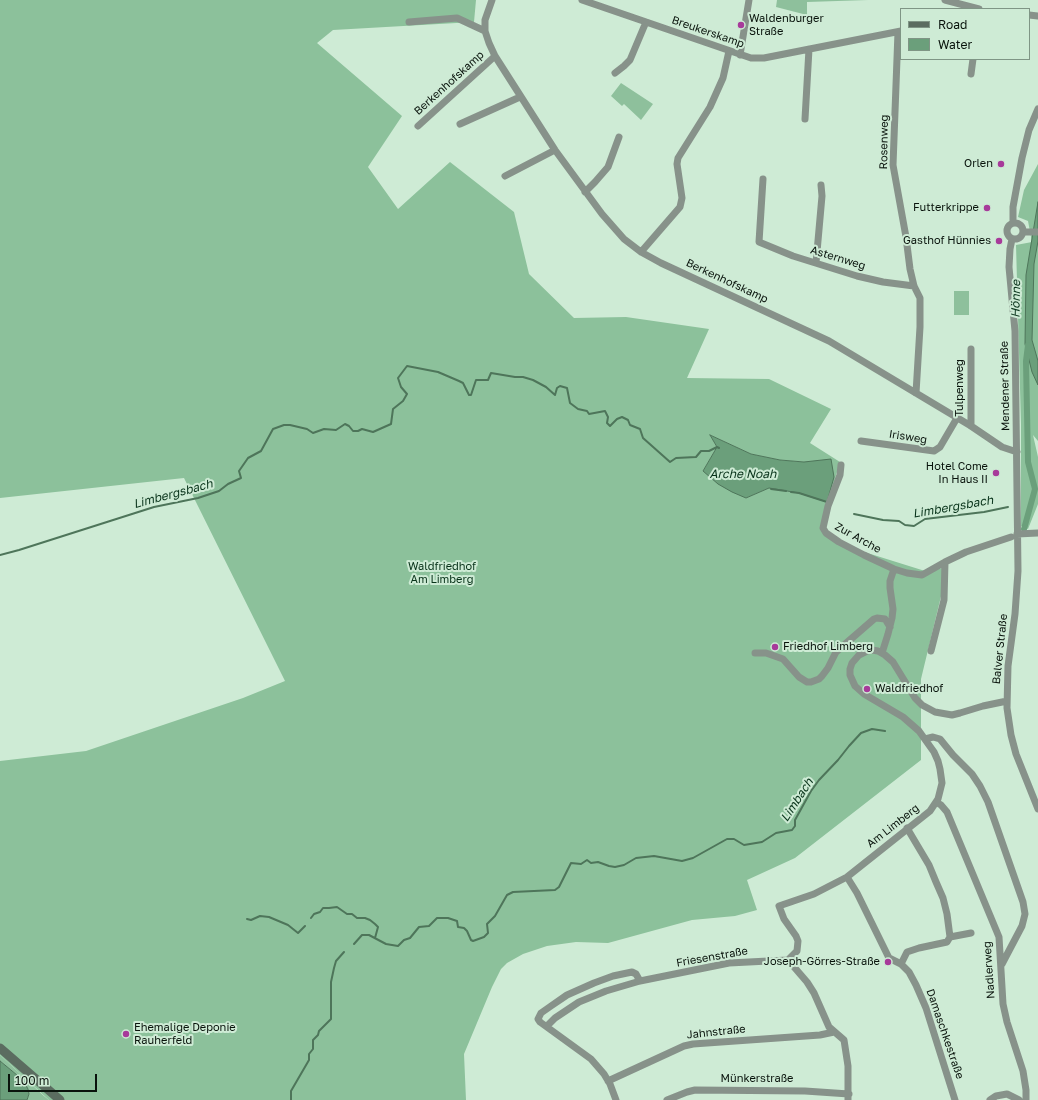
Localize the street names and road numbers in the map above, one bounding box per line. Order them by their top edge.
street label: Breukerskamp [670,13,746,51]
street label: Berkenhofskamp [411,48,487,118]
street label: Rosenweg [877,114,891,170]
street label: Asternweg [809,243,867,273]
street label: Berkenhofskamp [684,256,770,306]
street label: Mendener Straße [998,341,1012,431]
street label: Tulpenweg [953,359,967,417]
street label: Irisweg [888,427,928,447]
street label: Zur Arche [833,520,883,556]
street label: Balver Straße [990,613,1010,685]
street label: Am Limberg [864,801,922,851]
street label: Nadlerweg [980,941,998,999]
street label: Friesenstraße [675,944,749,970]
street label: Damaschkestraße [923,987,967,1081]
street label: Jahnstraße [686,1022,746,1042]
street label: Münkerstraße [721,1072,793,1086]

